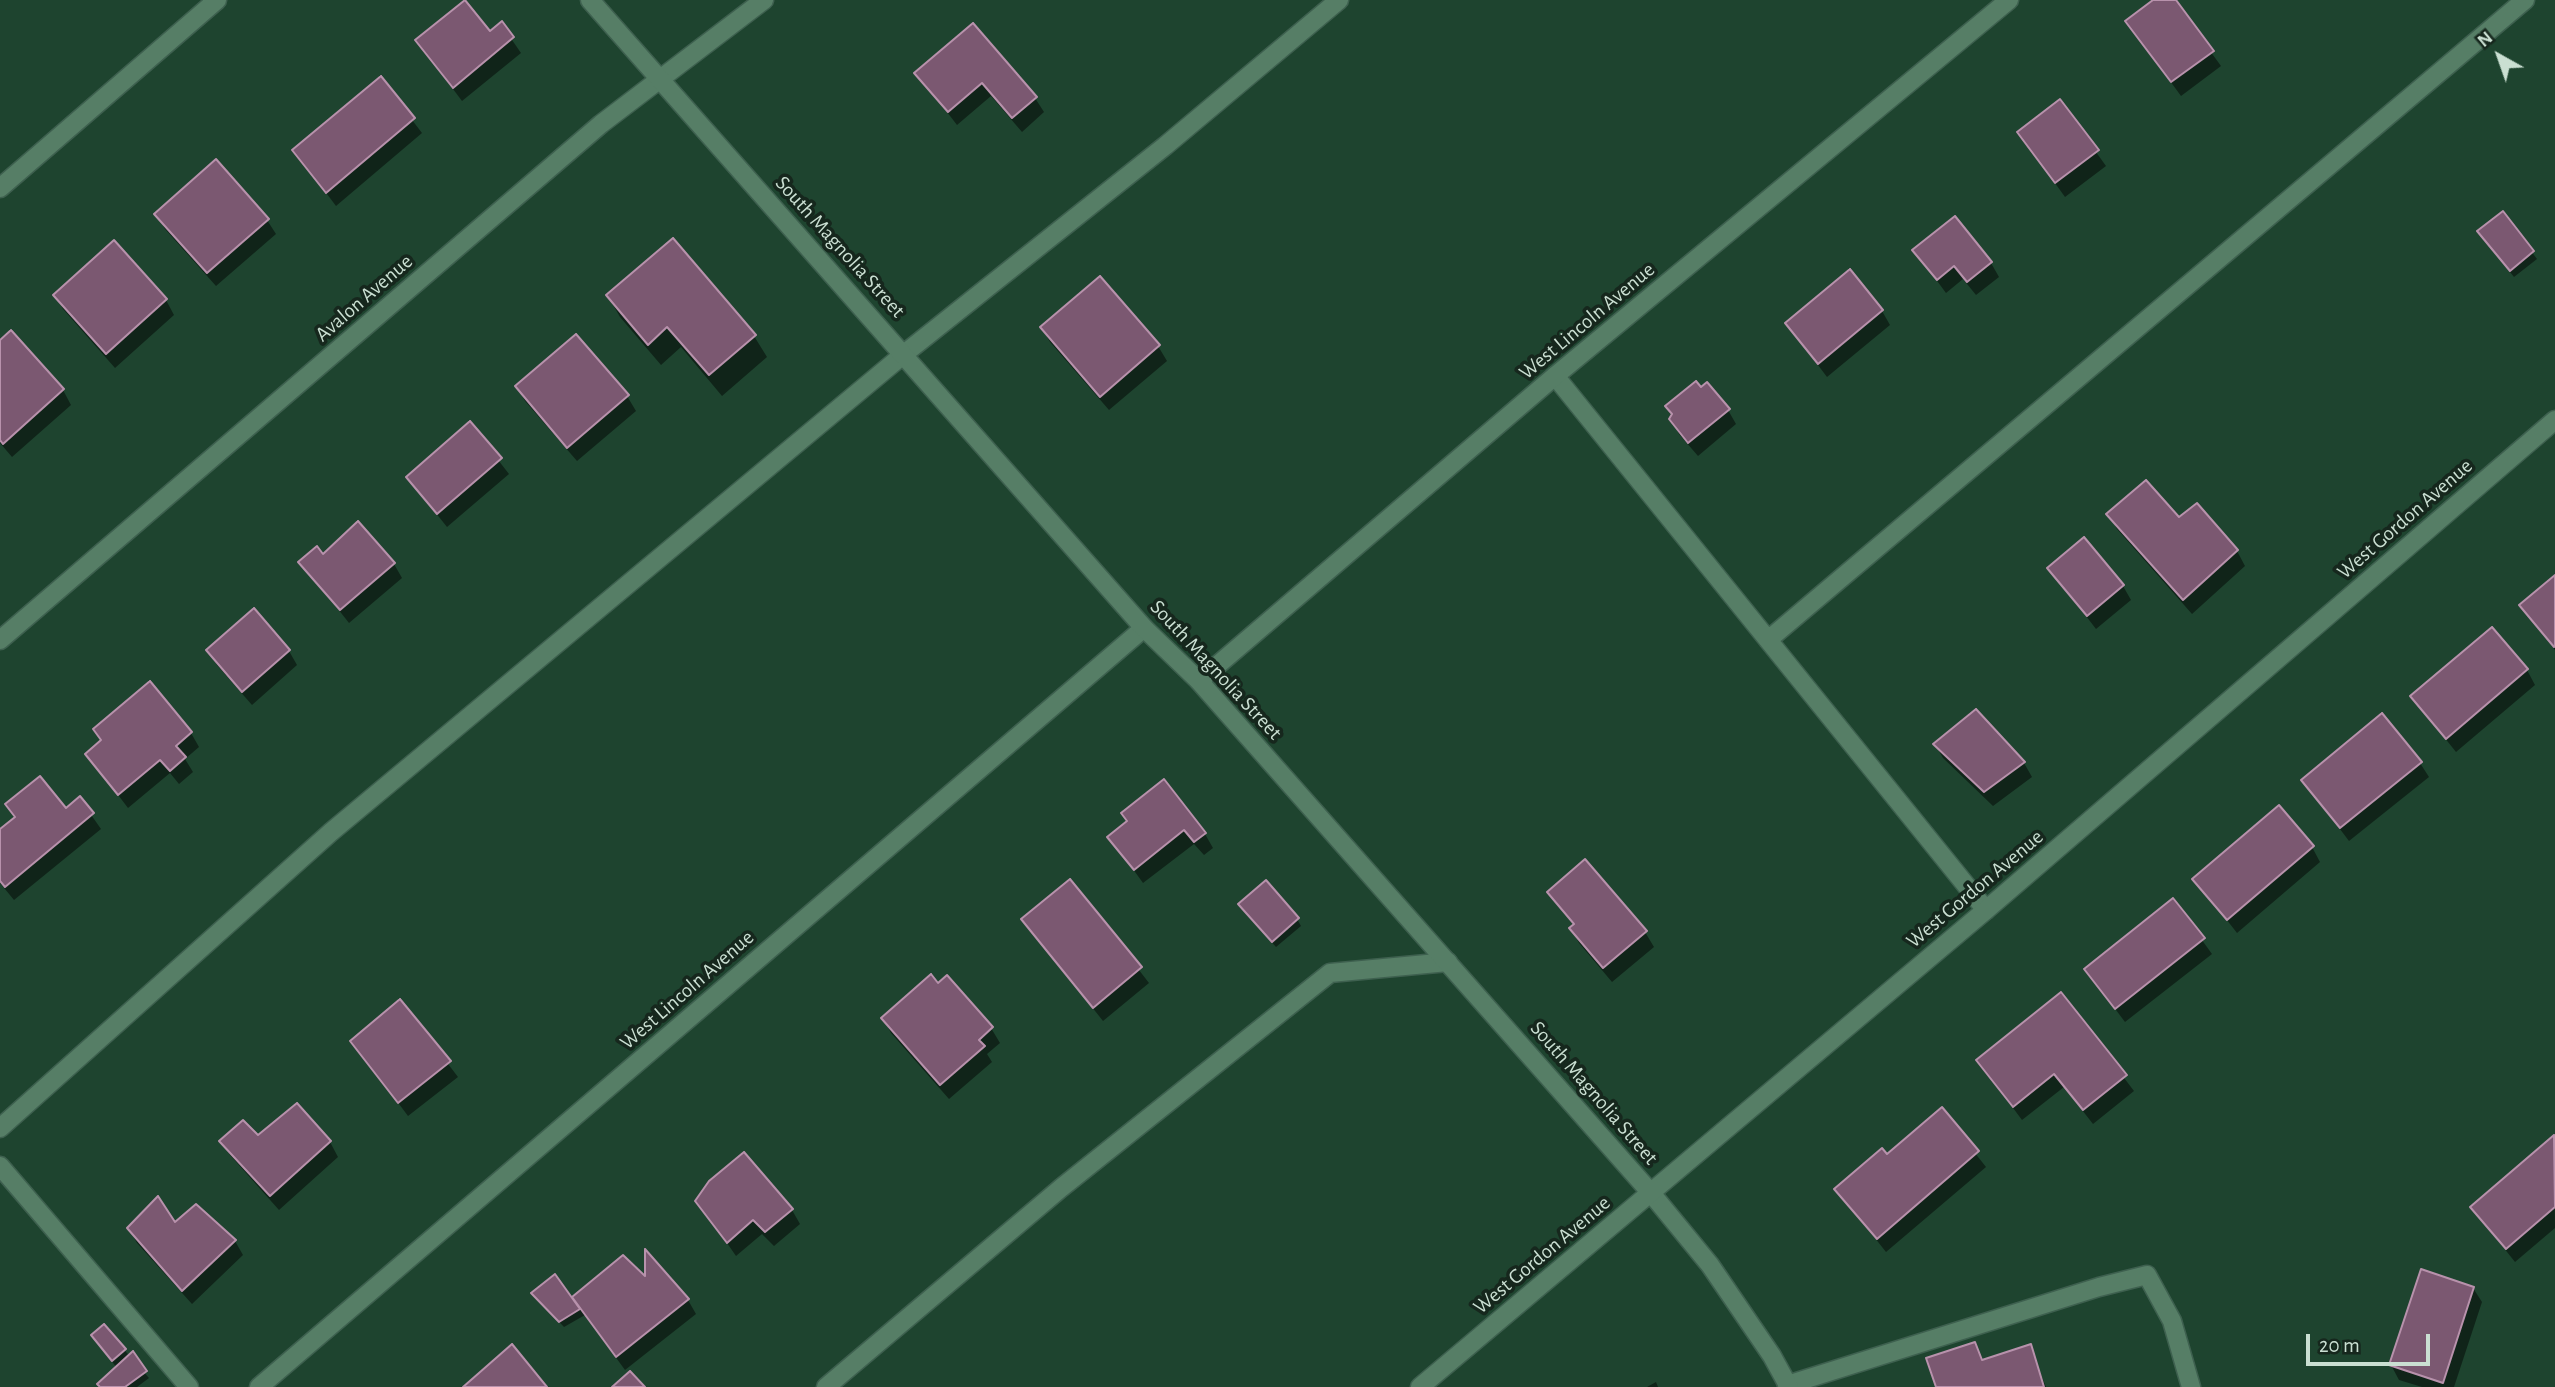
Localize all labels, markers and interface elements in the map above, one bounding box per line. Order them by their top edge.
north arrow [2464,21,2534,91]
text: N [2474,28,2496,51]
street label: South Magnolia Street [770,171,910,323]
street label: Avalon Avenue [310,249,418,347]
street label: West Lincoln Avenue [1514,257,1660,385]
street label: West Gordon Avenue [2332,453,2478,585]
street label: South Magnolia Street [1145,595,1287,745]
street label: West Gordon Avenue [1901,824,2049,954]
street label: West Lincoln Avenue [615,925,759,1055]
street label: South Magnolia Street [1525,1016,1663,1170]
street label: West Gordon Avenue [1468,1190,1616,1320]
scale bar [2310,1320,2434,1364]
text: 20 m [2319,1335,2360,1356]

